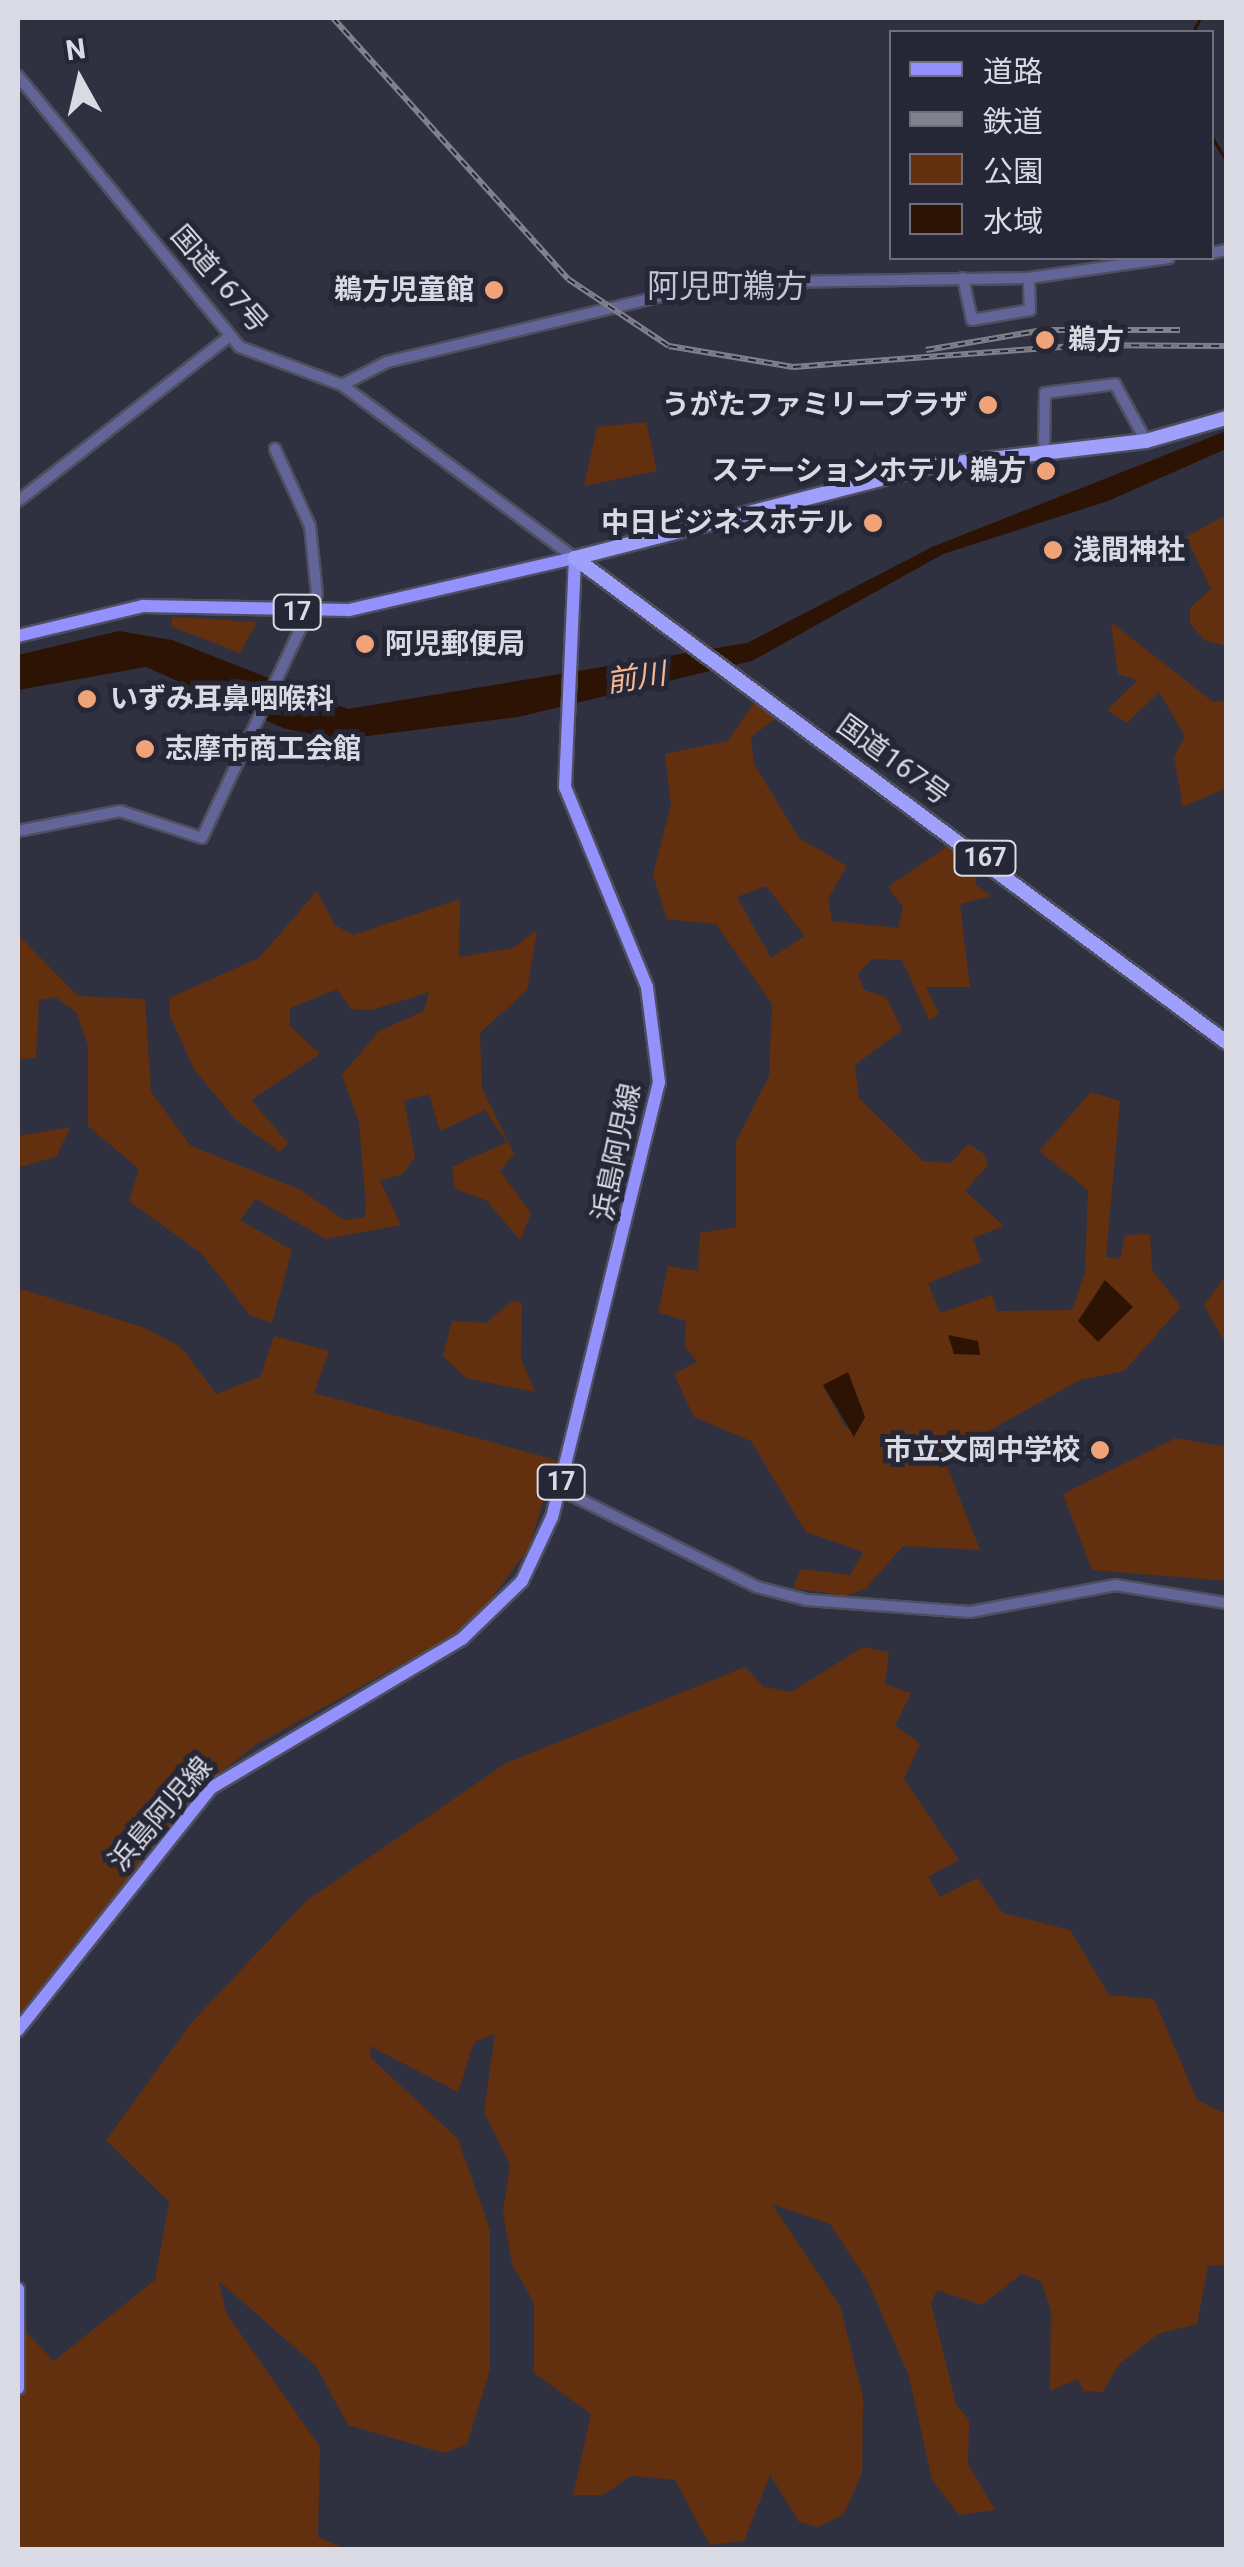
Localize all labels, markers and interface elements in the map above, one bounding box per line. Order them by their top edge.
north arrow [30,30,130,130]
legend [889,30,1214,260]
text: N [64,32,88,68]
text: 道路 [983,54,1043,89]
text: 鉄道 [983,104,1043,139]
text: 公園 [983,154,1043,189]
text: 水域 [983,204,1043,239]
street label: 国道167号 [163,218,275,340]
district label: 阿児町鵜方 [647,267,807,305]
place label: 鵜方児童館 [334,273,474,307]
marker: 鵜方児童館 [483,279,505,301]
place label: 鵜方 [1068,323,1124,357]
marker: 鵜方 [1032,327,1058,353]
place label: うがたファミリープラザ [660,388,968,422]
marker: うがたファミリープラザ [977,394,999,416]
place label: ステーションホテル 鵜方 [711,454,1026,488]
marker: ステーションホテル 鵜方 [1035,460,1057,482]
place label: 中日ビジネスホテル [601,506,853,540]
marker: 中日ビジネスホテル [862,512,884,534]
place label: 浅間神社 [1073,533,1185,567]
marker: 浅間神社 [1042,539,1064,561]
road number: 17 [272,592,322,632]
place label: 阿児郵便局 [385,627,525,661]
marker: 阿児郵便局 [354,633,376,655]
water label: 前川 [604,656,668,700]
place label: いずみ耳鼻咽喉科 [110,682,334,716]
marker: いずみ耳鼻咽喉科 [74,686,100,712]
street label: 国道167号 [830,708,956,812]
place label: 志摩市商工会館 [165,732,361,766]
marker: 志摩市商工会館 [134,738,156,760]
road number: 167 [952,838,1018,878]
street label: 浜島阿児線 [586,1080,648,1224]
place label: 市立文岡中学校 [884,1433,1080,1467]
marker: 市立文岡中学校 [1089,1439,1111,1461]
road number: 17 [536,1462,586,1502]
street label: 浜島阿児線 [102,1750,220,1878]

